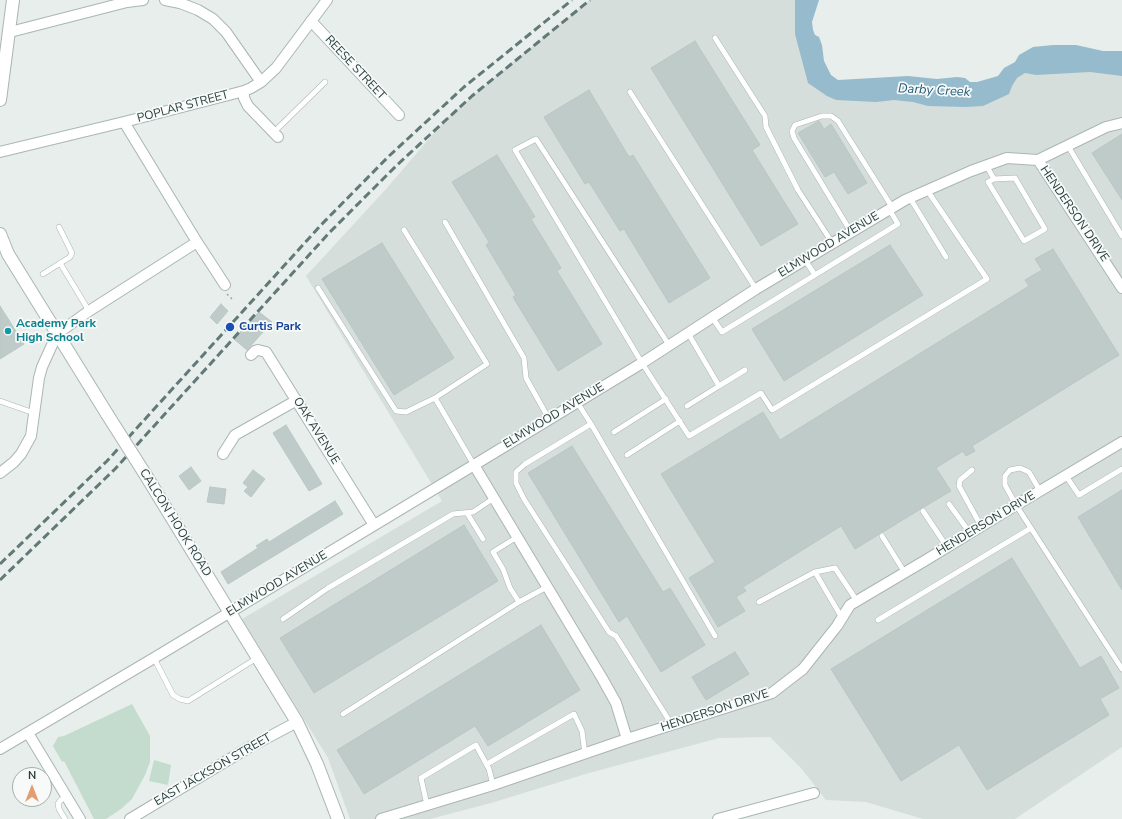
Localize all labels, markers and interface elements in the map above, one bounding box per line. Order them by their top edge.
street label: REESE STREET [321,33,389,103]
water label: Darby Creek [897,81,971,101]
street label: POPLAR STREET [136,88,230,126]
street label: HENDERSON DRIVE [1037,163,1111,265]
street label: ELMWOOD AVENUE [776,209,882,281]
place label: Academy Park High School [16,317,96,345]
place label: Curtis Park [239,320,301,334]
marker: Curtis Park [224,321,236,333]
marker: Academy Park High School [3,326,13,336]
street label: ELMWOOD AVENUE [501,380,607,452]
street label: OAK AVENUE [290,395,342,467]
street label: CALCON HOOK ROAD [136,466,214,580]
street label: HENDERSON DRIVE [934,489,1038,559]
street label: ELMWOOD AVENUE [224,548,330,620]
street label: HENDERSON DRIVE [659,687,771,735]
street label: EAST JACKSON STREET [152,731,274,809]
north arrow [12,767,52,807]
text: N [28,768,36,783]

